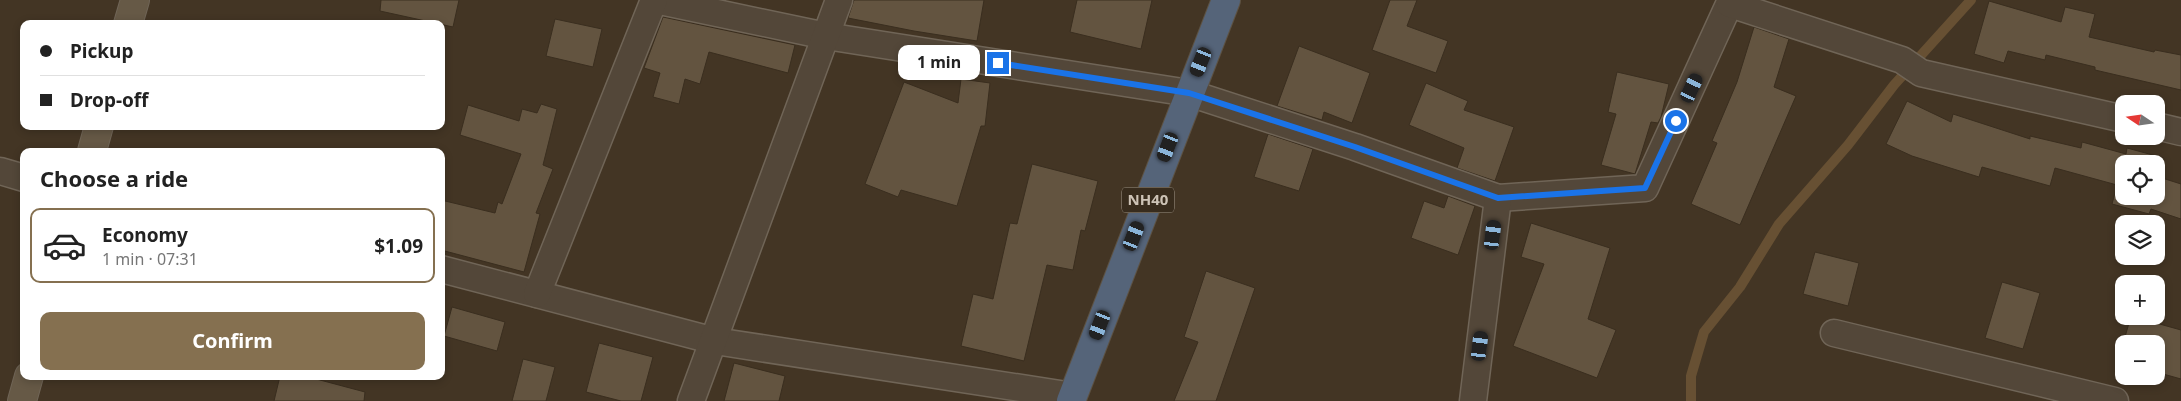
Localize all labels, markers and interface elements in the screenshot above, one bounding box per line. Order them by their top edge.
text: Pickup [70,38,133,64]
car [1188,45,1213,79]
callout: 1 min [898,46,980,80]
text: 1 min [917,51,961,73]
route end [987,52,1009,74]
car [1678,71,1705,105]
text: Drop-off [70,87,149,113]
north arrow [2115,95,2165,145]
map controls [2115,95,2165,385]
route start [1665,110,1687,132]
car [1155,130,1180,164]
button: locate [2115,155,2165,205]
text: Choose a ride [40,163,188,193]
road number: NH40 [1122,188,1174,212]
button: layers [2115,215,2165,265]
car [1121,219,1146,253]
car [1483,219,1502,251]
text: Economy [102,222,188,248]
icon: car [42,223,87,268]
text: $1.09 [374,233,423,259]
text: 1 min · 07:31 [102,248,198,270]
button: + [2115,275,2165,325]
car [1087,308,1112,342]
button: Confirm [40,312,425,370]
car [1470,330,1489,362]
button: − [2115,335,2165,385]

